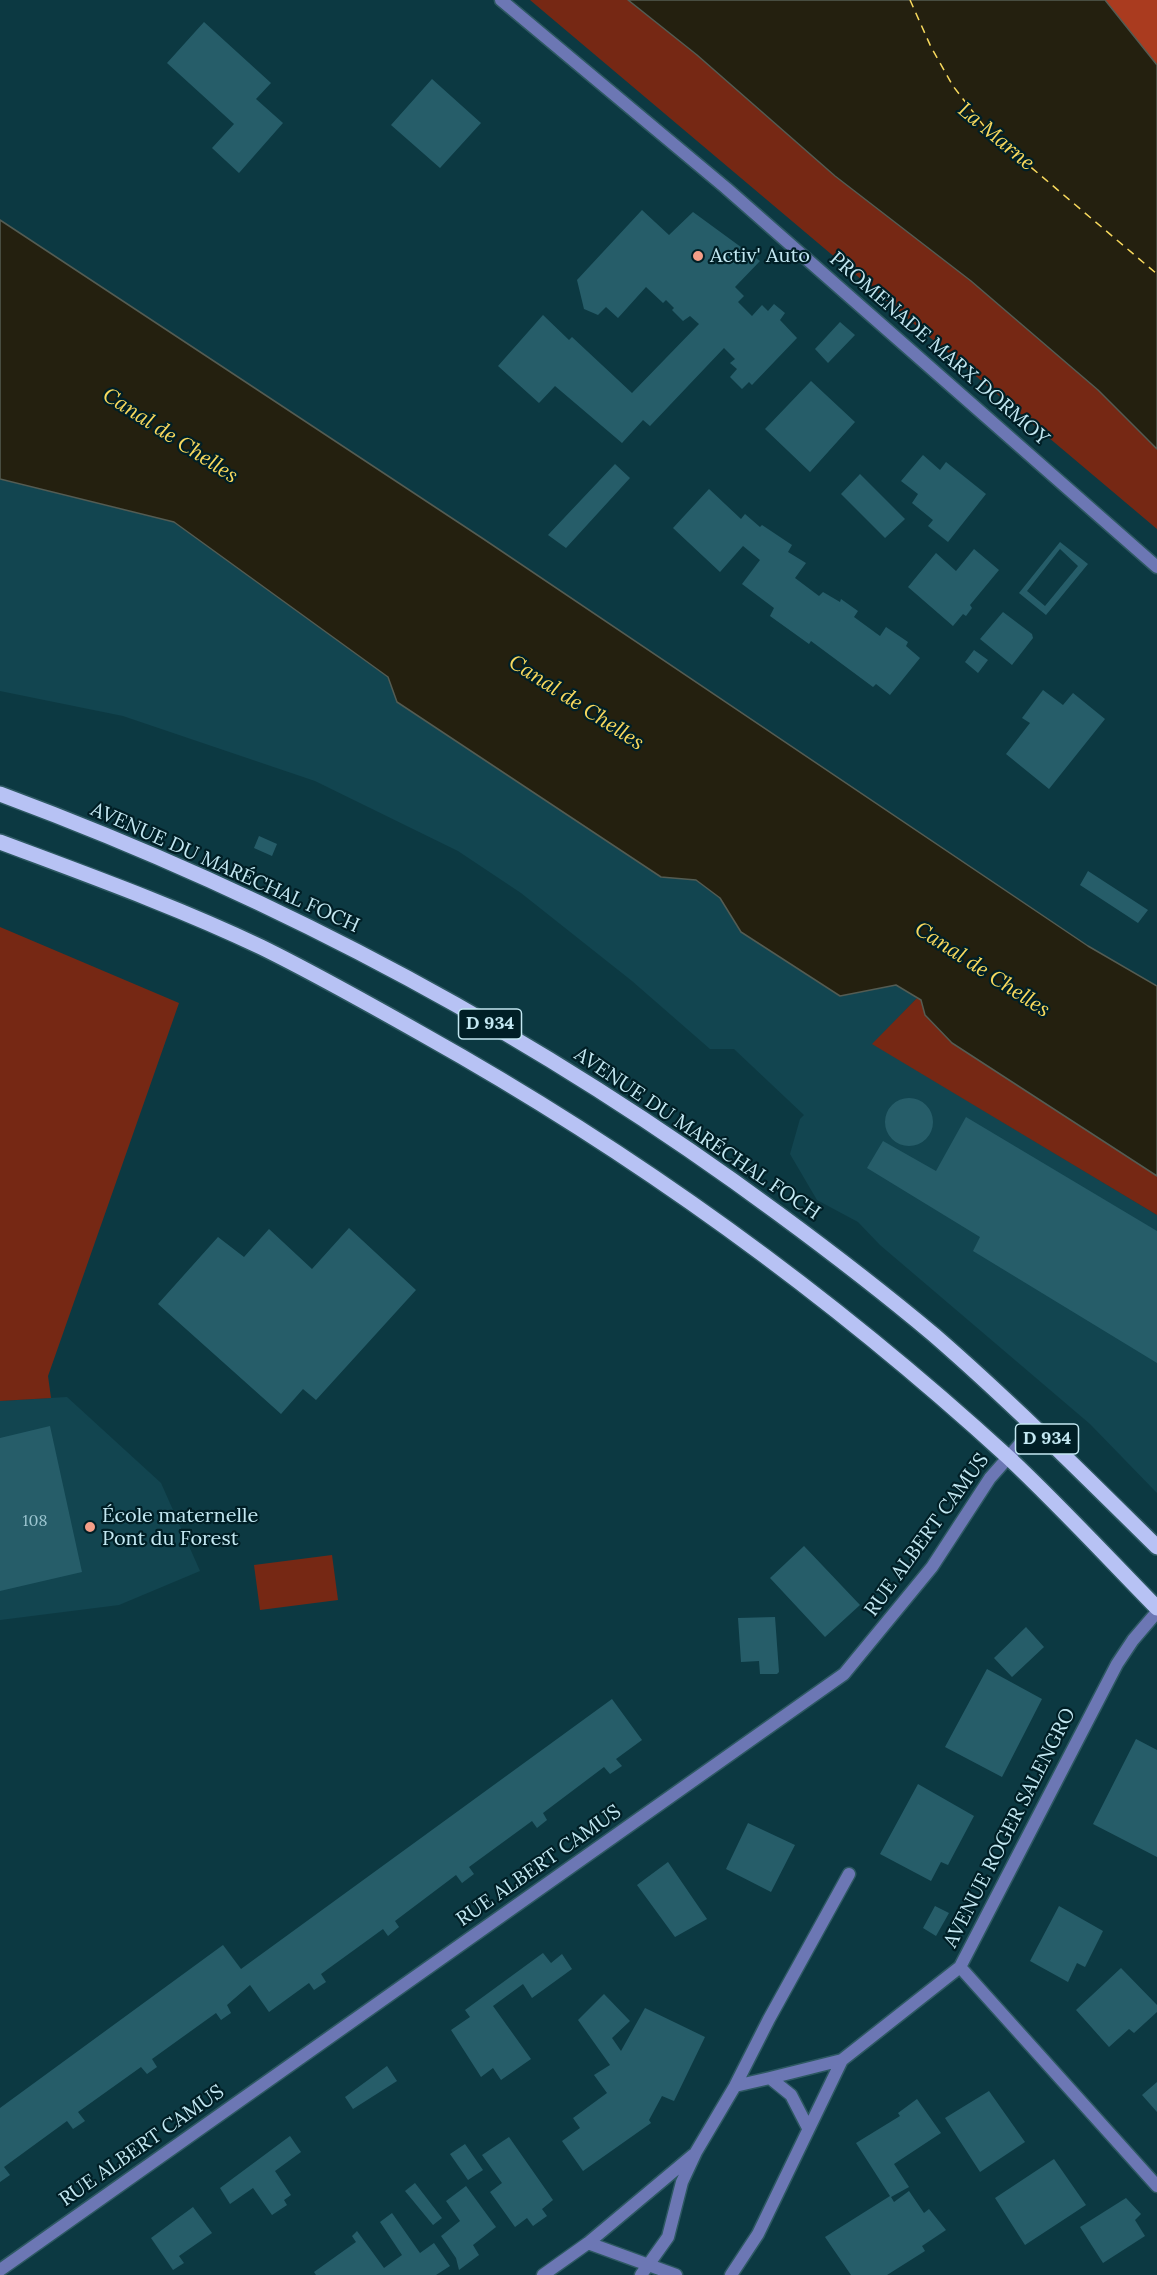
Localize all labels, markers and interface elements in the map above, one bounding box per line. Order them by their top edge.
water label: La Marne [953,98,1039,176]
place label: Activ' Auto [710,244,810,268]
street label: PROMENADE MARX DORMOY [824,247,1054,451]
marker: Activ' Auto [691,249,705,263]
water label: Canal de Chelles [98,383,242,489]
water label: Canal de Chelles [504,650,648,756]
street label: AVENUE DU MARÉCHAL FOCH [87,798,363,938]
water label: Canal de Chelles [910,917,1054,1023]
road number: D 934 [458,1009,522,1039]
street label: AVENUE DU MARÉCHAL FOCH [569,1043,825,1225]
road number: D 934 [1016,1424,1078,1454]
street label: RUE ALBERT CAMUS [860,1449,994,1621]
place label: École maternelle Pont du Forest [102,1504,258,1551]
house number: 108 [23,1511,47,1531]
marker: École maternelle Pont du Forest [83,1520,97,1534]
street label: AVENUE ROGER SALENGRO [939,1704,1081,1952]
street label: RUE ALBERT CAMUS [452,1800,626,1932]
street label: RUE ALBERT CAMUS [55,2080,229,2212]

